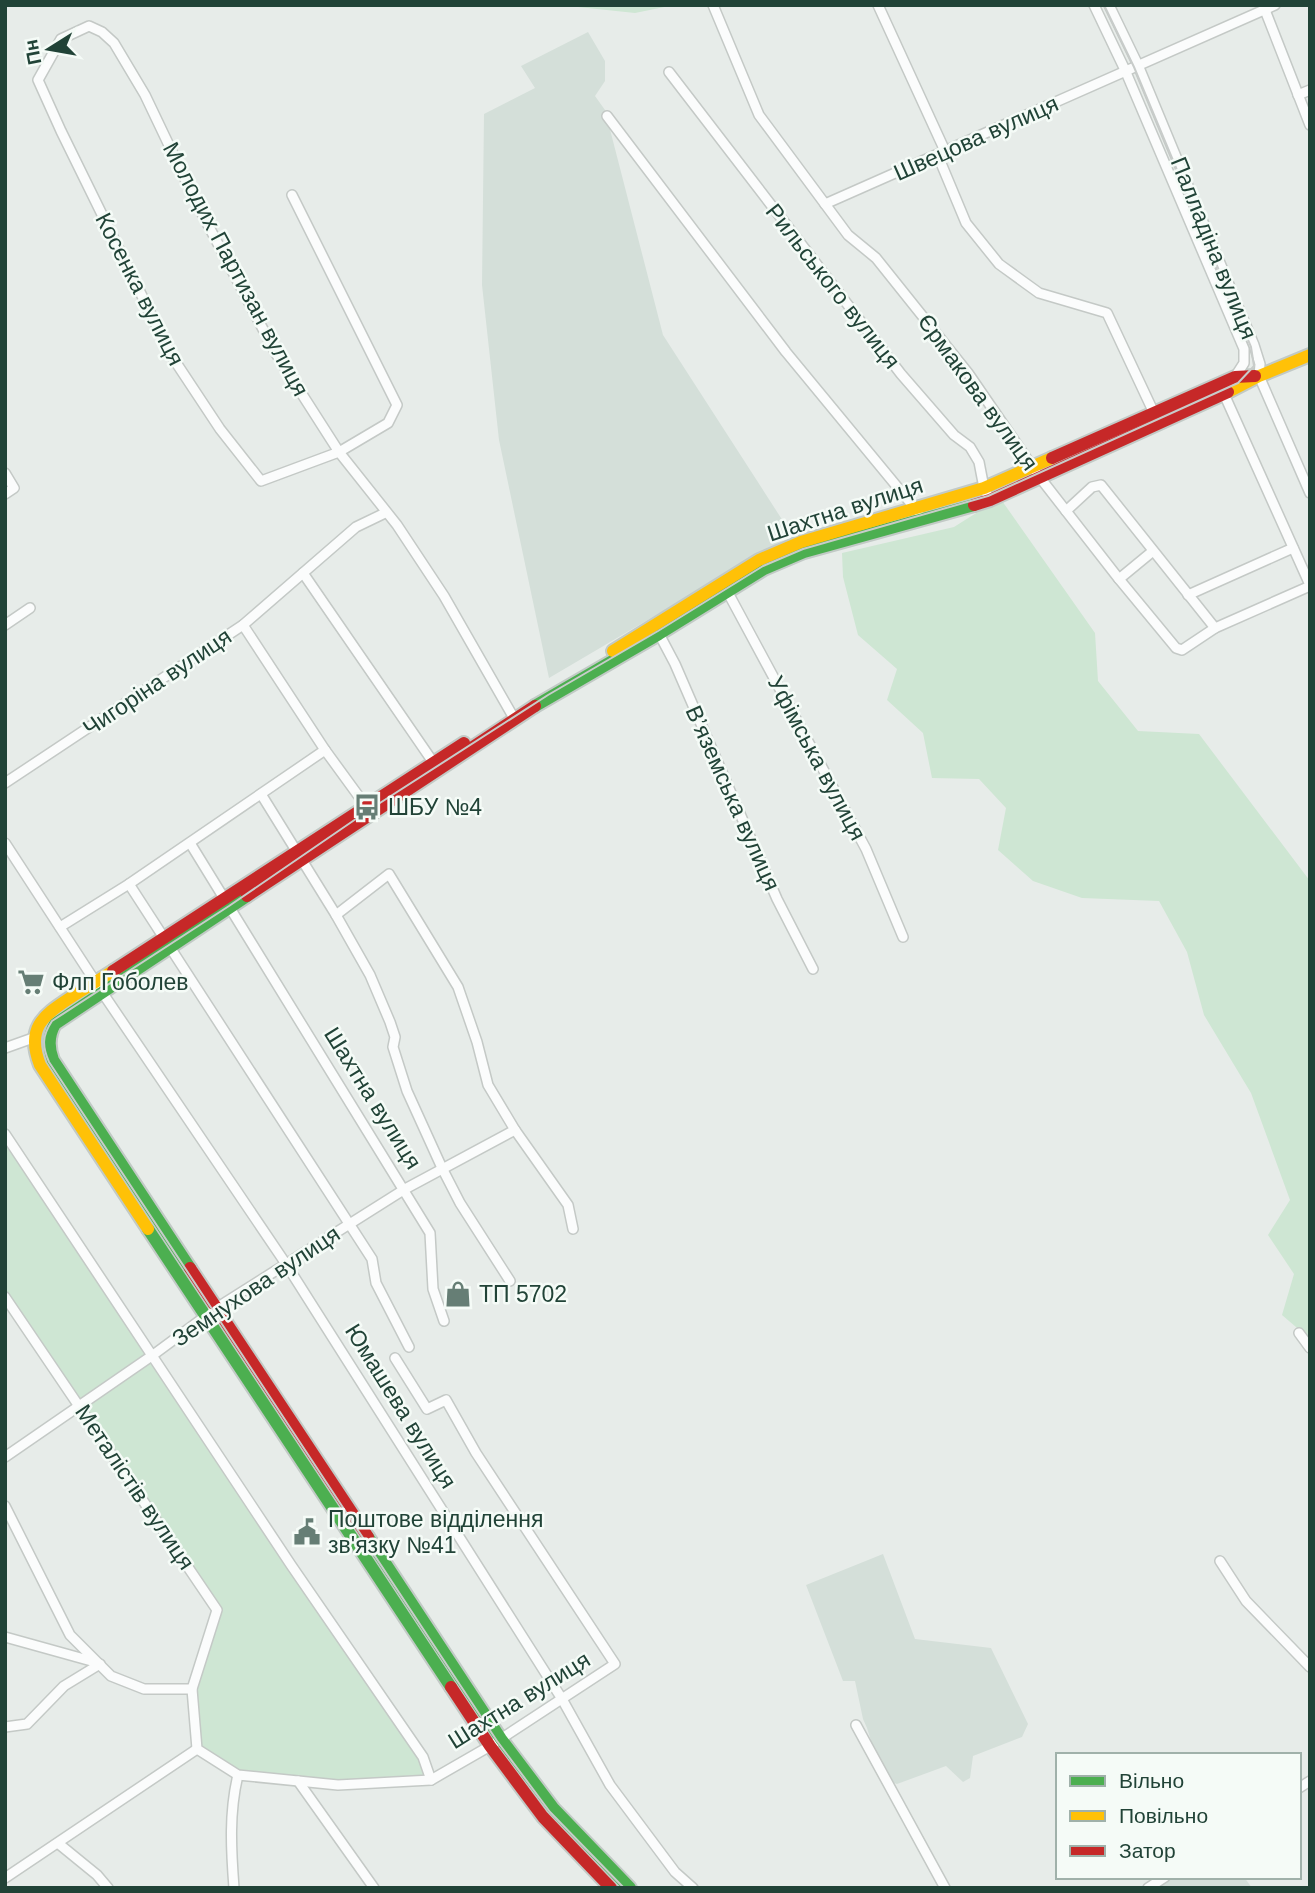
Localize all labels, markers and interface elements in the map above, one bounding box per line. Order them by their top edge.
north arrow [14,14,84,84]
text: Пн [20,38,46,66]
street label: Швецова вулиця [890,90,1062,186]
street label: Молодих Партизан вулиця [158,138,314,400]
street label: Палладіна вулиця [1166,153,1262,343]
street label: Рильського вулиця [761,198,905,374]
street label: Косенка вулиця [90,208,190,370]
street label: Єрмакова вулиця [913,309,1043,475]
street label: Шахтна вулиця [764,472,926,546]
street label: Чигоріна вулиця [78,623,236,741]
street label: Уфімська вулиця [763,671,871,845]
street label: В’яземська вулиця [681,702,785,894]
bus stop icon: ШБУ №4 [352,792,382,822]
place label: ШБУ №4 [388,794,482,820]
supermarket icon: Флп Гоболев [16,967,46,997]
place label: Флп Гоболев [52,969,189,995]
street label: Шахтна вулиця [319,1022,427,1174]
street label: Земнухова вулиця [167,1220,345,1352]
shop icon: ТП 5702 [443,1279,473,1309]
place label: ТП 5702 [479,1281,567,1307]
street label: Юмашева вулиця [340,1319,462,1493]
street label: Металістів вулиця [70,1400,200,1574]
place label: Поштове відділення зв'язку №41 [328,1506,543,1558]
public building icon: Поштове відділення зв'язку №41 [292,1517,322,1547]
street label: Шахтна вулиця [443,1646,595,1754]
legend [1056,1753,1301,1879]
text: Вільно [1119,1769,1184,1792]
text: Повільно [1119,1804,1208,1827]
text: Затор [1119,1839,1176,1862]

